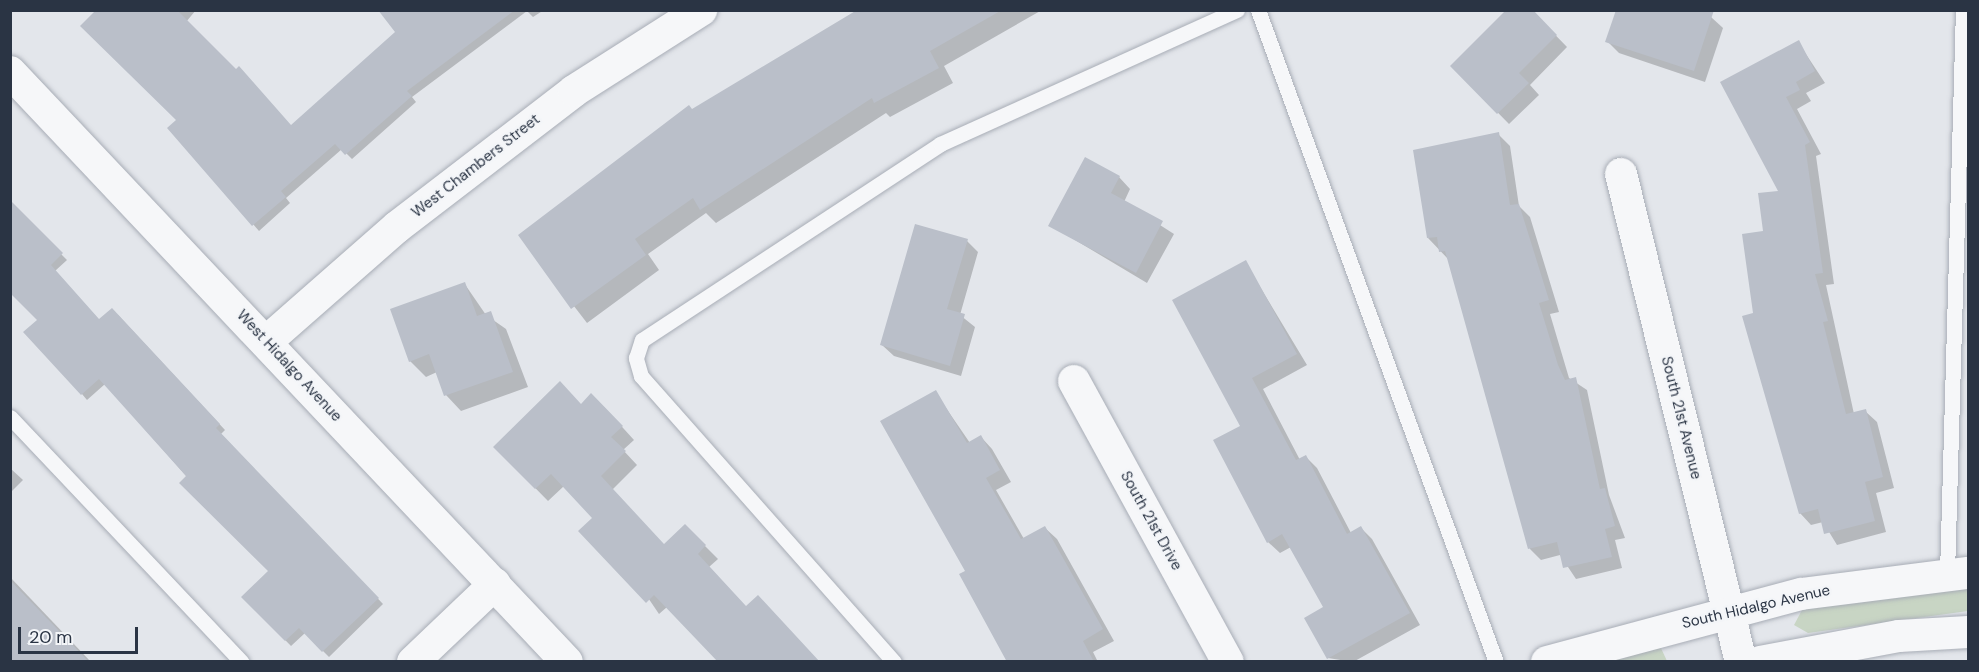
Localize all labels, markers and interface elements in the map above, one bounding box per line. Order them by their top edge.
street label: West Chambers Street [408,110,544,222]
street label: West Hidalgo Avenue [233,306,345,426]
street label: South 21st Avenue [1657,355,1705,481]
street label: South 21st Drive [1116,468,1186,574]
street label: South Hidalgo Avenue [1680,581,1832,633]
scale bar [21,615,141,653]
text: 20 m [29,625,72,649]

